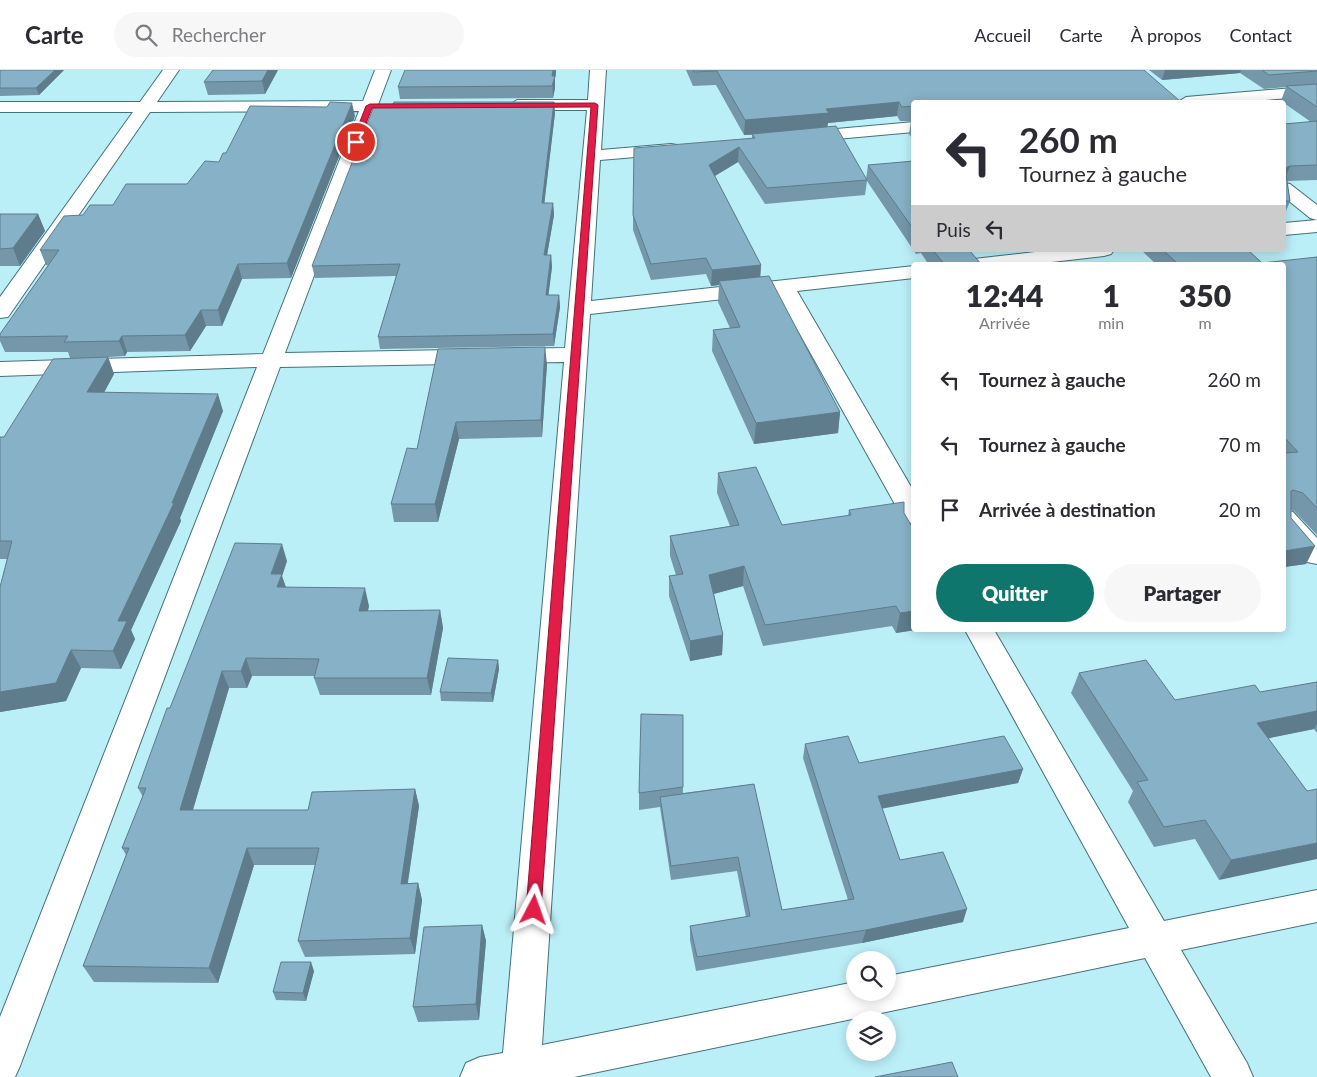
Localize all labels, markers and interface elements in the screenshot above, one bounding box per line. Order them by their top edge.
search box [114,12,464,57]
text: Carte [25,20,84,49]
icon: search [132,21,160,49]
text: Rechercher [172,23,266,46]
text: Accueil [974,24,1031,46]
text: Carte [1059,24,1103,46]
text: À propos [1131,24,1202,46]
text: Contact [1230,24,1292,46]
text: 260 m [1019,118,1118,160]
icon: left [936,120,1001,185]
pin [335,121,377,163]
icon: arrive [342,128,370,156]
text: Tournez à gauche [1019,160,1187,187]
icon: left [981,215,1009,243]
text: Puis [936,218,971,241]
text: 12:44 [966,277,1043,313]
text: 1 [1102,277,1120,313]
text: 350 [1179,277,1231,313]
text: Arrivée [979,313,1030,332]
text: min [1098,313,1124,332]
text: m [1198,313,1212,332]
icon: left [936,366,964,394]
text: Tournez à gauche [979,368,1126,391]
text: 260 m [1207,368,1261,391]
icon: left [936,431,964,459]
text: Tournez à gauche [979,433,1126,456]
text: 70 m [1218,433,1261,456]
icon: arrive [936,496,964,524]
text: Arrivée à destination [979,498,1156,521]
text: 20 m [1218,498,1261,521]
button: Quitter [936,564,1094,622]
button: Partager [1104,564,1261,622]
position arrow [507,883,559,935]
map controls [846,951,896,1061]
button: search [846,951,896,1001]
button: layers [846,1011,896,1061]

